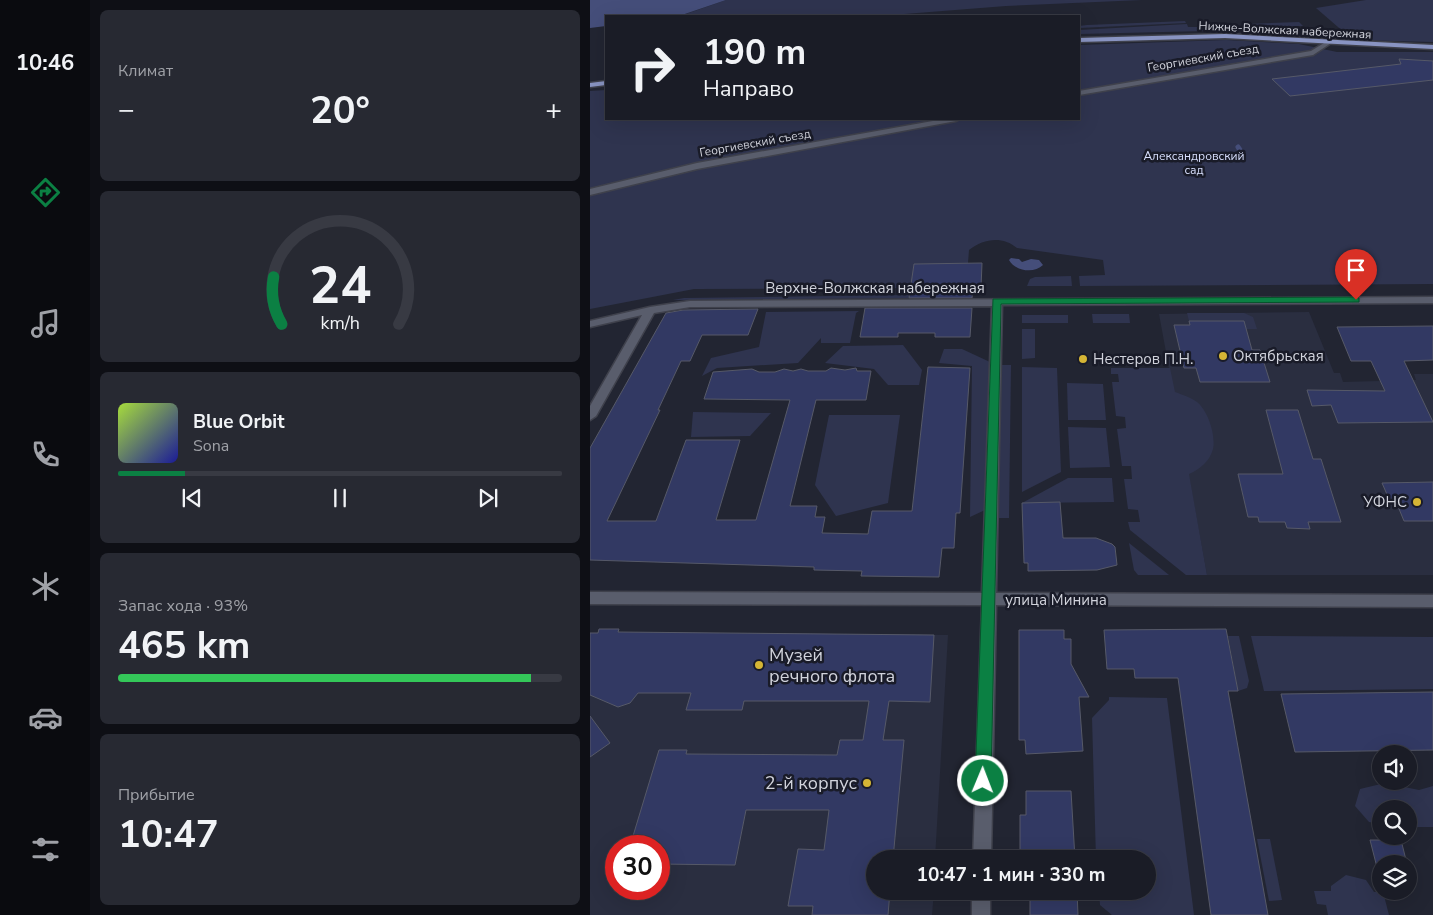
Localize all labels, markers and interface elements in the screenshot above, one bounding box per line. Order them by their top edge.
street label: Нижне-Волжская набережная [1198,17,1372,43]
text: 190 m [703,29,806,76]
icon: right [620,35,685,100]
street label: Георгиевский съезд [1146,40,1260,76]
text: 10:46 [16,48,74,78]
text: Климат [118,60,173,82]
text: Направо [703,74,794,104]
text: 20° [310,85,370,136]
text: − [118,91,135,129]
text: + [545,91,562,129]
street label: Георгиевский съезд [698,125,812,161]
park label: Александровский сад [1143,148,1245,178]
icon: directions [28,175,63,210]
pin [1335,249,1377,300]
text: 24 [309,250,371,321]
icon: arrive [1342,256,1370,284]
street label: Верхне-Волжская набережная [765,278,985,298]
icon: music [28,306,63,341]
text: km/h [320,311,360,335]
place label: Октябрьская [1233,346,1324,366]
place label: Нестеров П.Н. [1093,349,1193,369]
marker: Октябрьская [1217,350,1229,362]
marker: Нестеров П.Н. [1077,353,1089,365]
text: Blue Orbit [193,409,284,435]
text: Sona [193,435,229,457]
icon: phone [28,437,63,472]
icon: previous [178,484,206,512]
icon: pause [326,484,354,512]
icon: next [474,484,502,512]
place label: УФНС [1362,492,1407,512]
marker: УФНС [1411,496,1423,508]
icon: climate [28,569,63,604]
street label: улица Минина [1005,590,1107,610]
text: Запас хода · 93% [118,595,248,617]
text: 465 km [118,620,250,671]
place label: Музей речного флота [769,643,895,688]
marker: Музей речного флота [753,659,765,671]
icon: car [28,700,63,735]
map controls [1372,745,1417,900]
button: sound [1372,745,1417,790]
position arrow [956,754,1008,806]
place label: 2-й корпус [765,771,857,795]
marker: 2-й корпус [861,777,873,789]
text: Прибытие [118,784,195,806]
button: search [1372,800,1417,845]
text: 10:47 [118,809,219,860]
icon: filters [28,832,63,867]
speed limit sign: 30 [605,835,670,900]
button: layers [1372,855,1417,900]
text: 10:47 · 1 мин · 330 m [917,862,1105,888]

